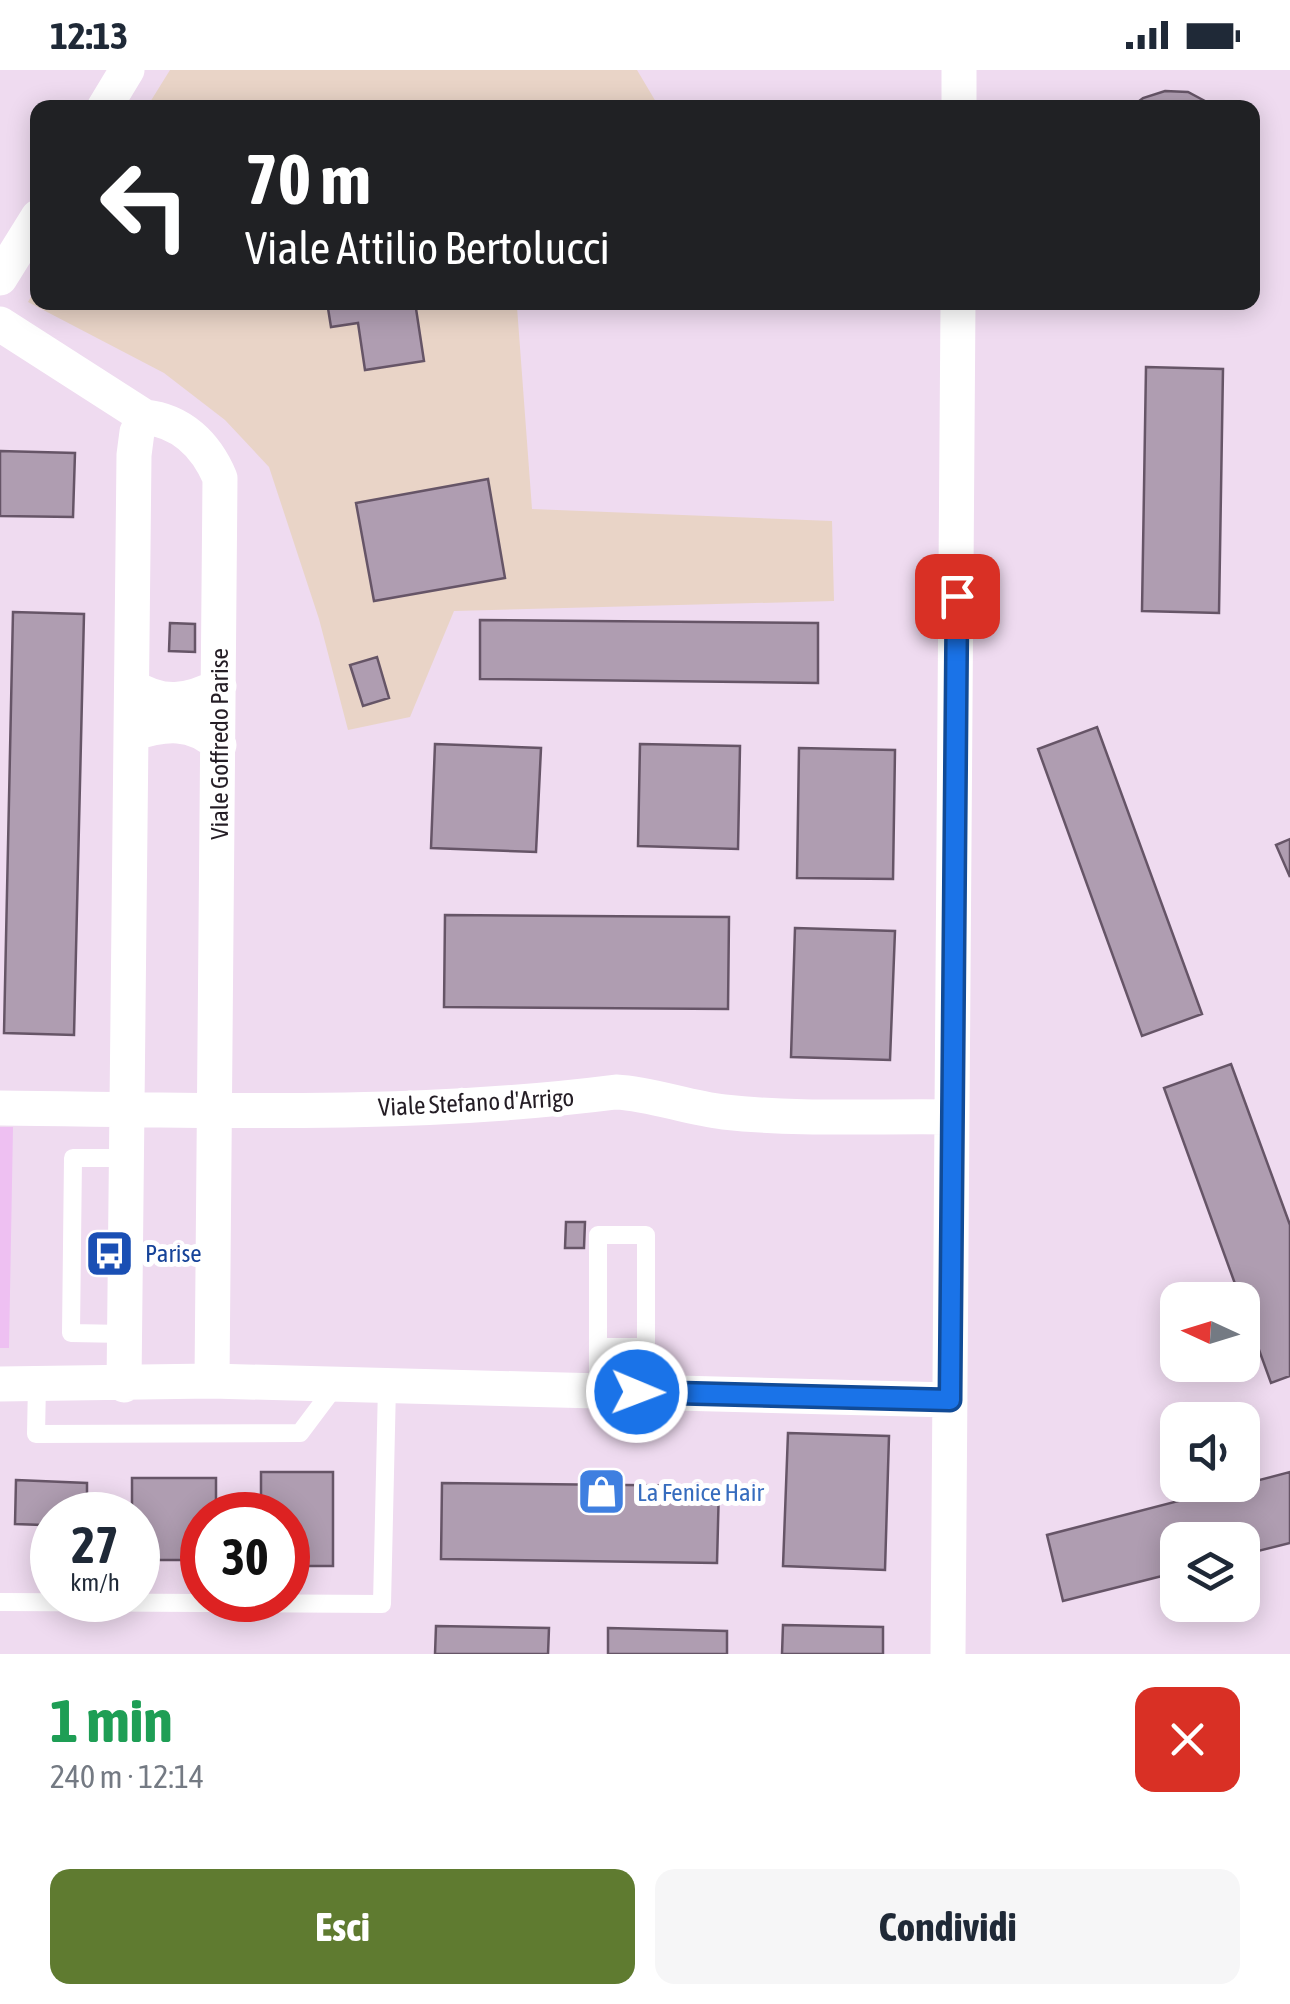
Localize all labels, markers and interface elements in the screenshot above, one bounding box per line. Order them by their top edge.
text: 12:13 [50,14,128,57]
text: 70 m [245,139,371,219]
icon: left [80,140,210,270]
text: Viale Attilio Bertolucci [245,222,610,274]
pin [915,554,1000,639]
icon: arrive [930,569,985,624]
street label: Viale Goffredo Parise [205,648,233,840]
street label: Viale Stefano d'Arrigo [377,1083,575,1121]
bus stop icon: Parise [84,1227,136,1279]
place label: Parise [145,1239,202,1267]
north arrow [1160,1282,1260,1382]
map controls [1160,1282,1260,1622]
position arrow [585,1340,689,1444]
button: sound [1160,1402,1260,1502]
shop icon: La Fenice Hair [576,1466,628,1518]
place label: La Fenice Hair [637,1478,764,1506]
speed limit sign: 30 [180,1492,310,1622]
text: 27 [71,1516,118,1574]
button: layers [1160,1522,1260,1622]
text: km/h [70,1568,120,1596]
text: 1 min [50,1686,173,1755]
button: close [1135,1687,1240,1792]
text: 240 m · 12:14 [50,1758,204,1795]
button: Esci [50,1869,635,1984]
button: Condividi [655,1869,1240,1984]

